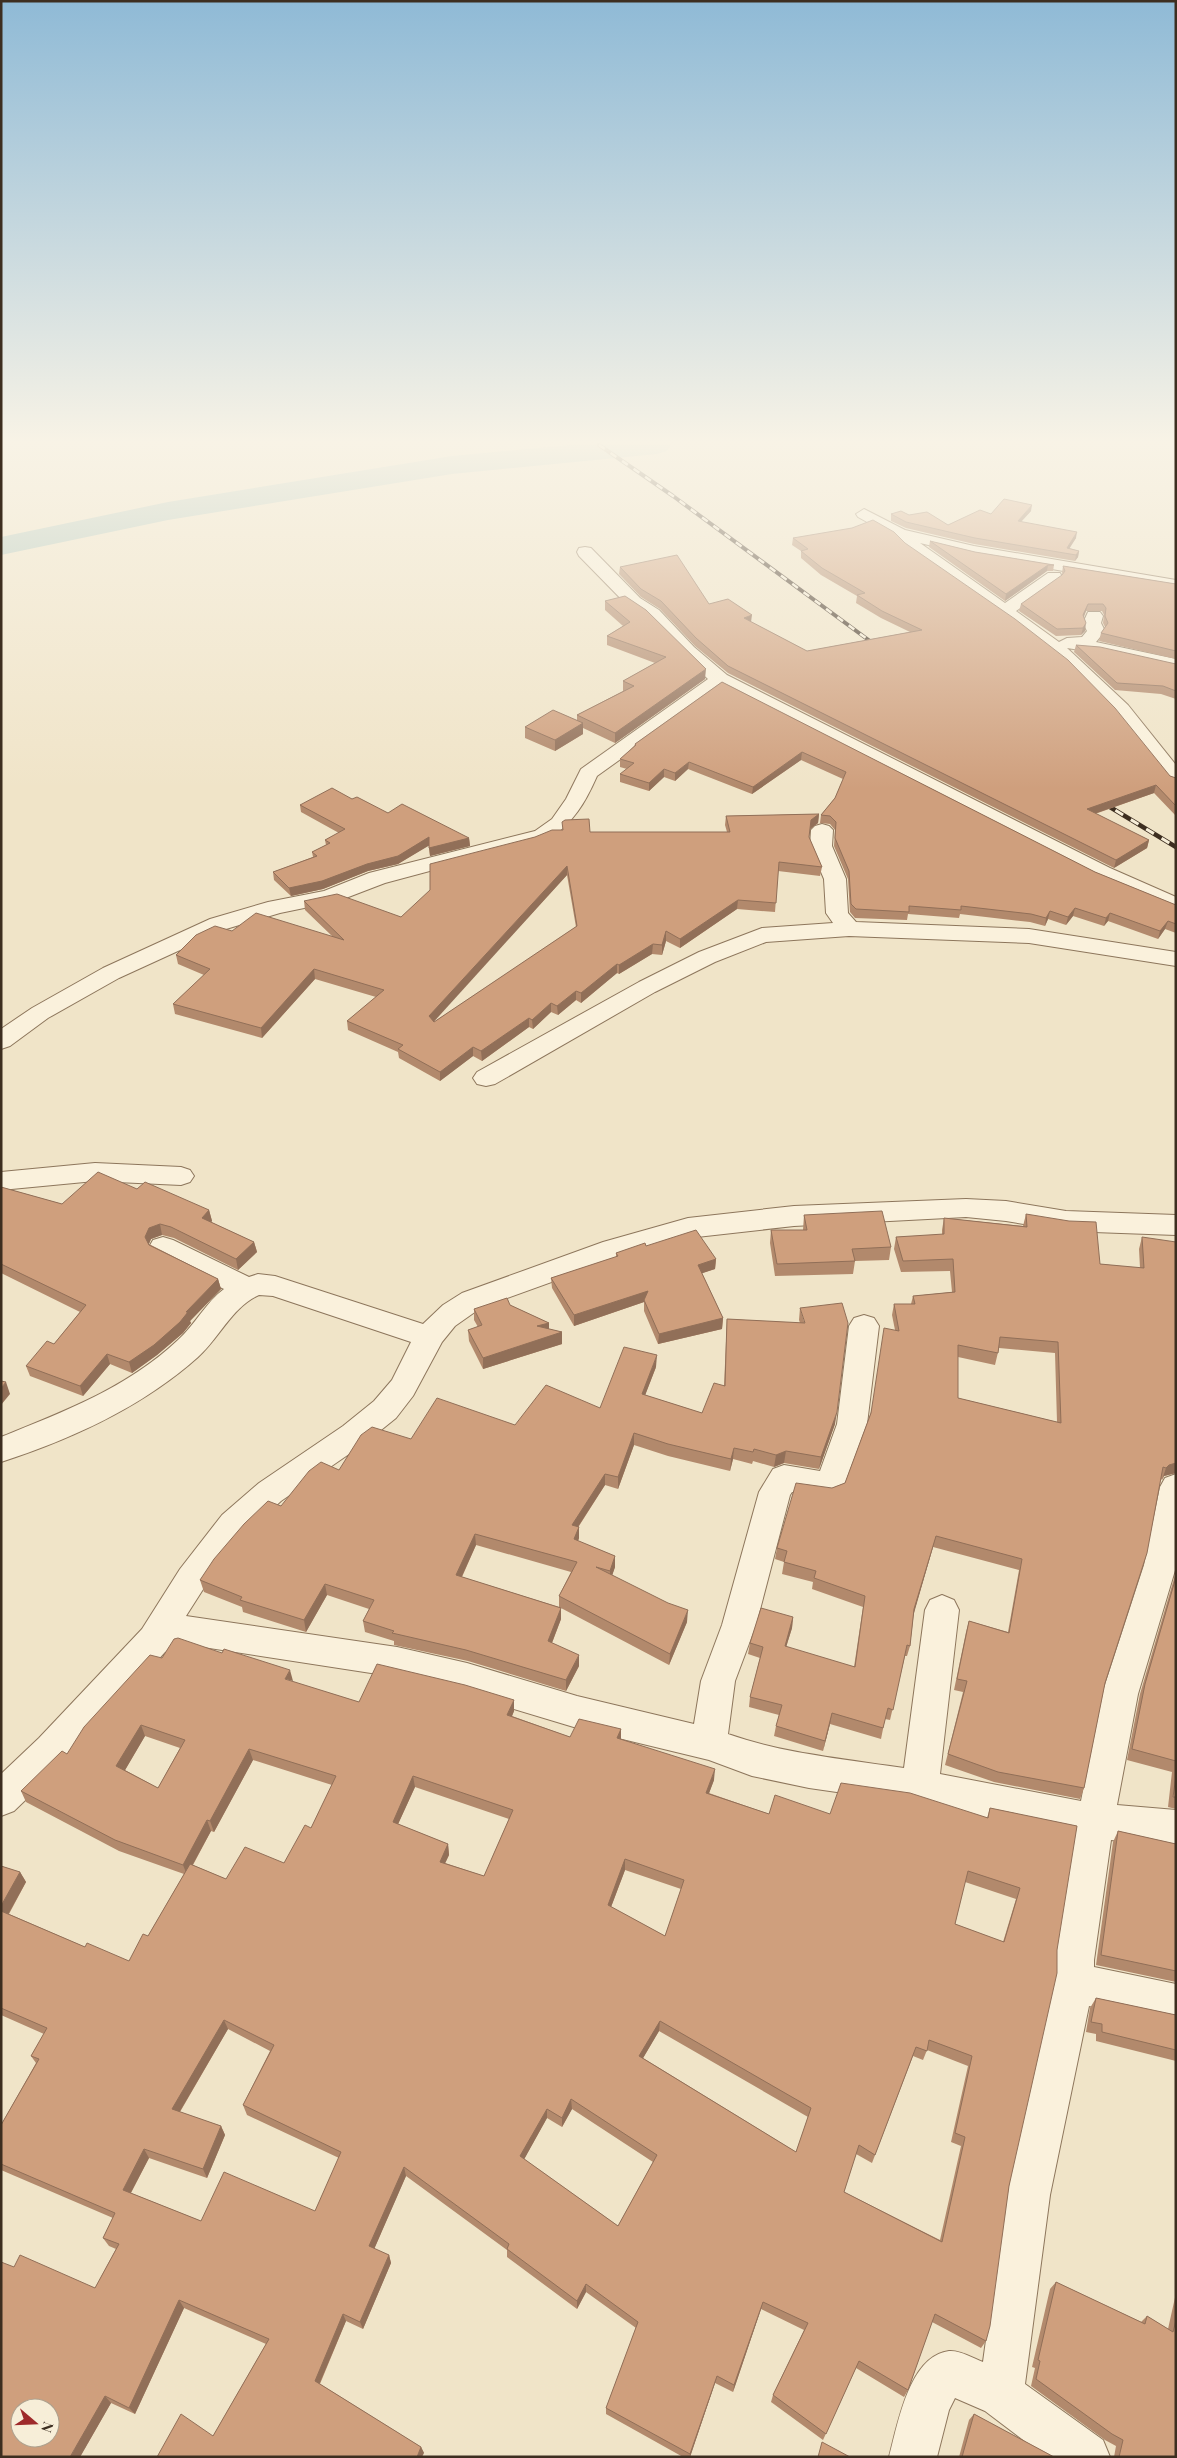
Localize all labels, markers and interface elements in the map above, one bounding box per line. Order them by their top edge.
north arrow [10,2398,60,2448]
text: N [37,2420,58,2435]

